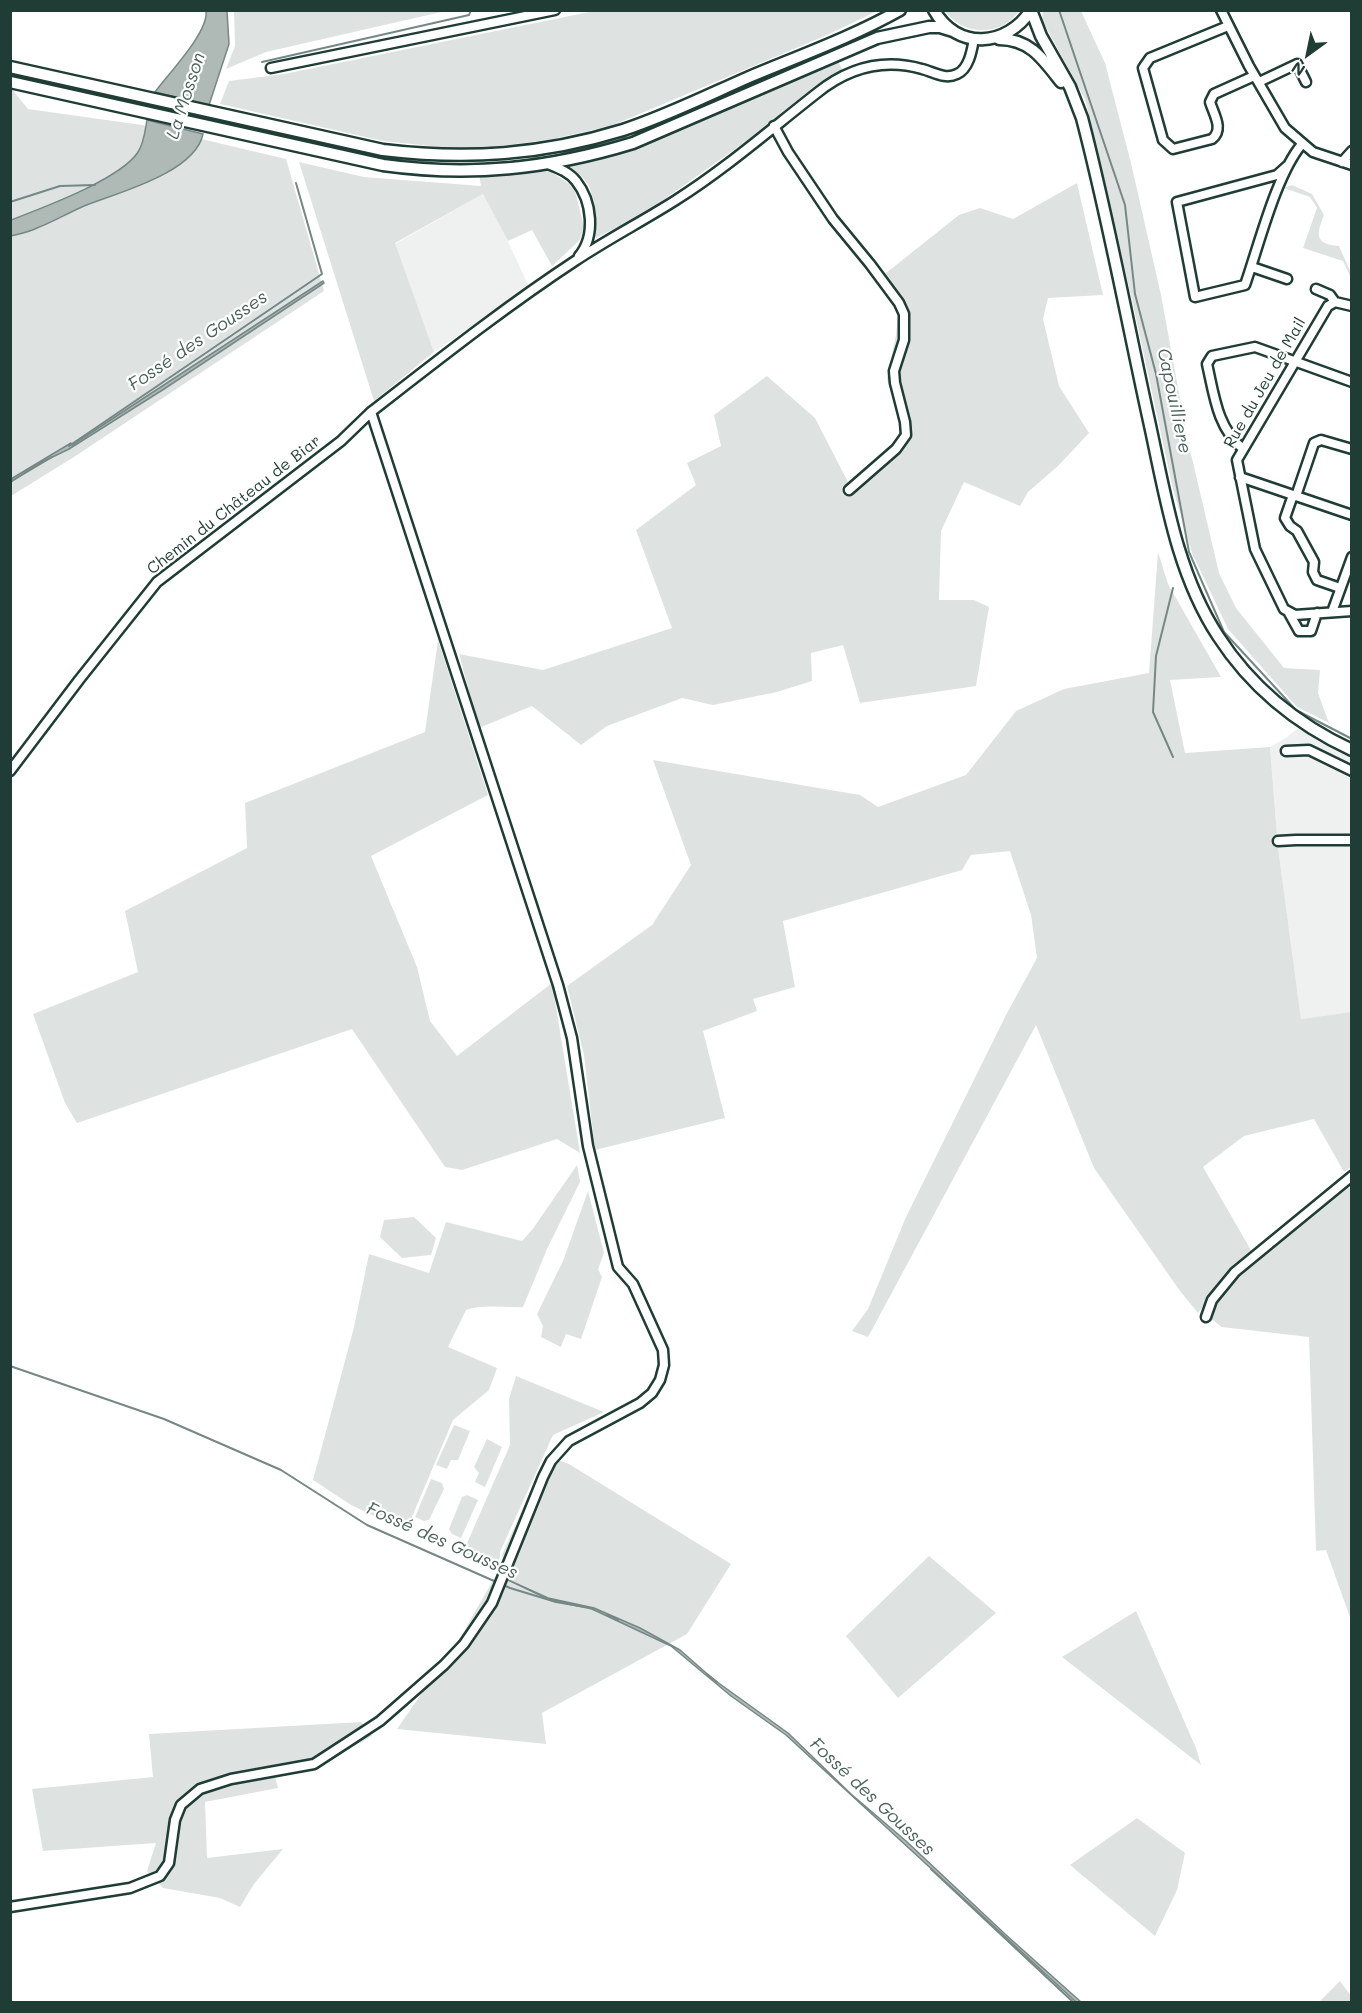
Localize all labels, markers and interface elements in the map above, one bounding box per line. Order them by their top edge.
north arrow [1278,24,1338,84]
water label: La Mosson [162,50,210,142]
text: N [1287,57,1309,82]
water label: Fossé des Gousses [124,286,272,396]
street label: Rue du Jeu de Mail [1220,314,1310,452]
water label: Capouilliere [1152,346,1196,456]
street label: Chemin du Château de Biar [143,431,325,579]
water label: Fossé des Gousses [363,1498,521,1584]
water label: Fossé des Gousses [805,1733,939,1861]

